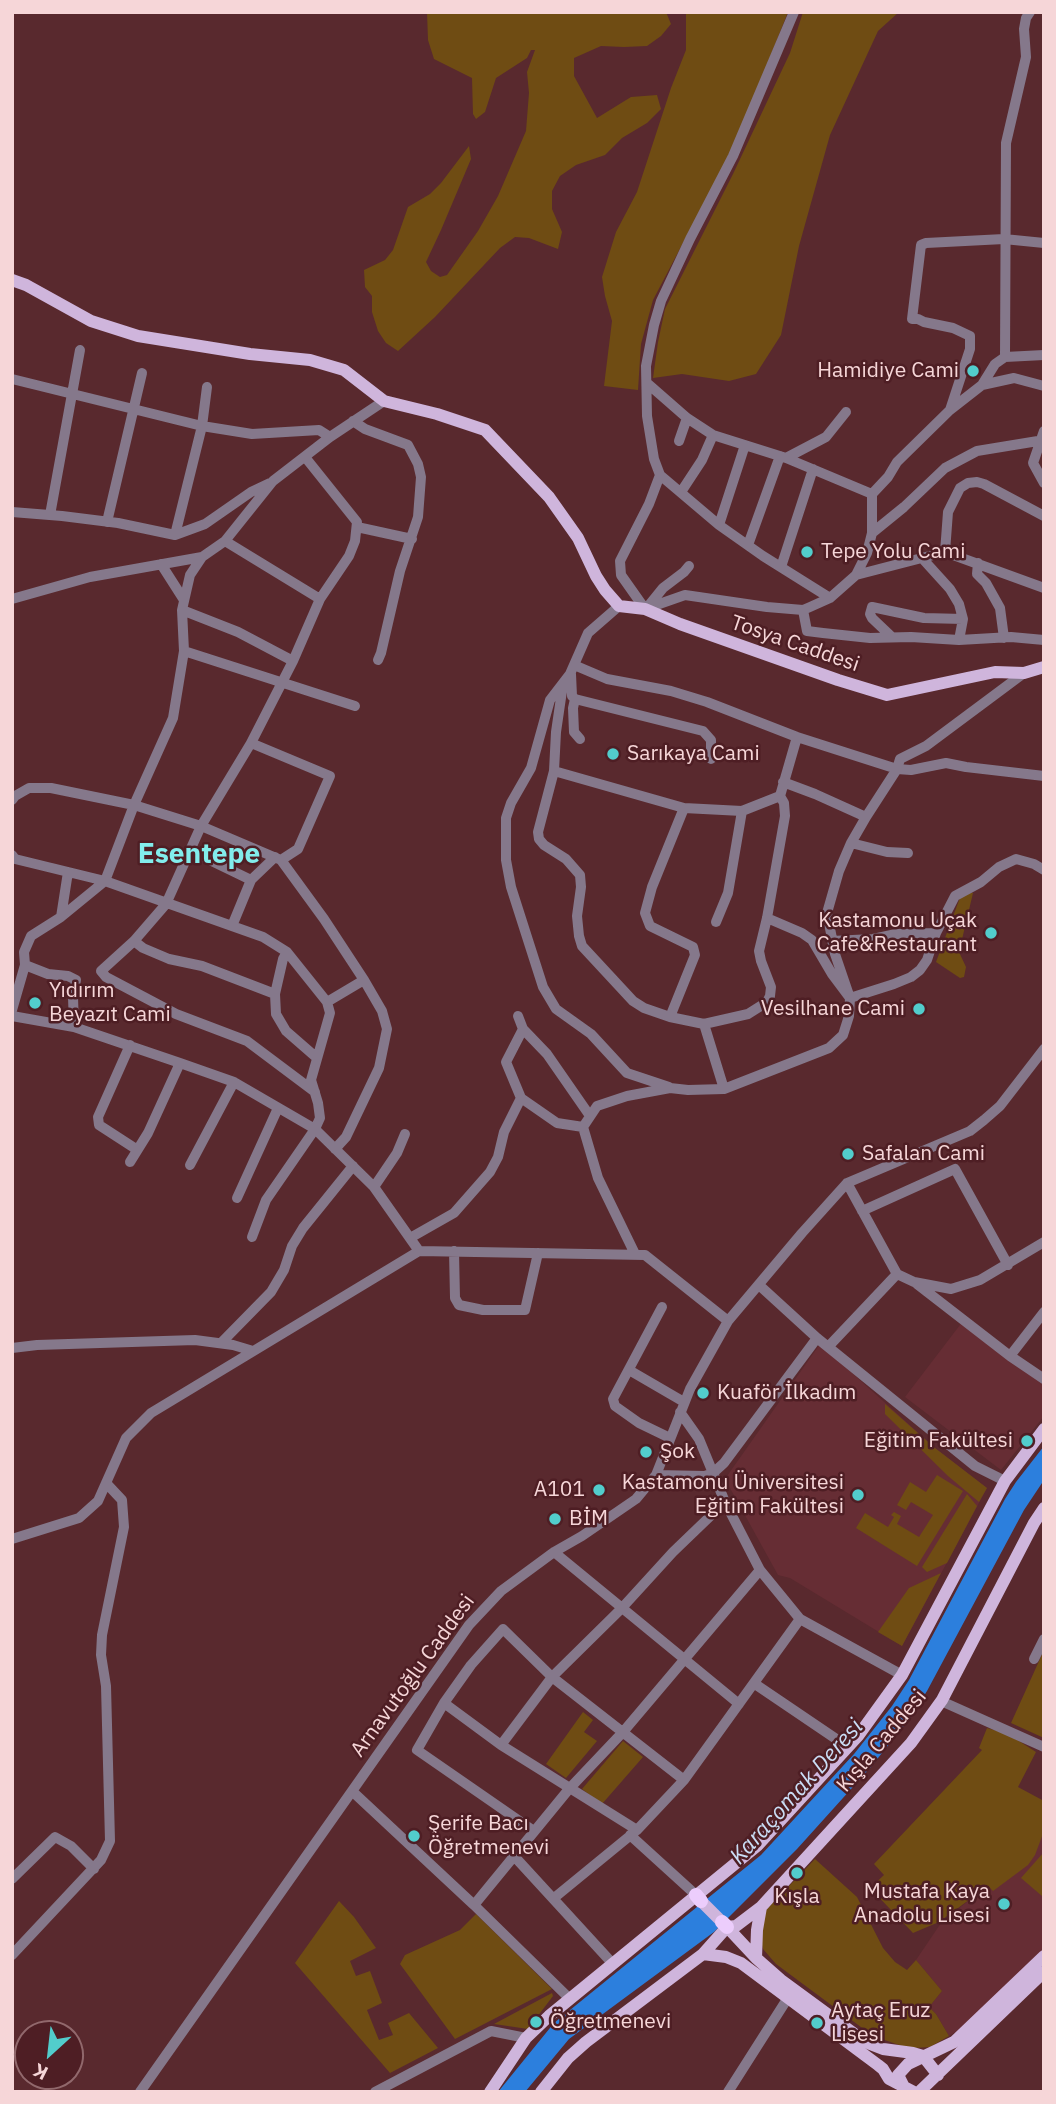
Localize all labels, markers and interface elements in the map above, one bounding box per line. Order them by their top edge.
place label: Hamidiye Cami [817,358,959,384]
marker: Hamidiye Cami [965,363,981,379]
place label: Tepe Yolu Cami [821,539,965,565]
marker: Tepe Yolu Cami [799,544,815,560]
street label: Tosya Caddesi [727,610,863,678]
place label: Sarıkaya Cami [627,741,760,767]
marker: Sarıkaya Cami [605,746,621,762]
district label: Esentepe [138,838,260,872]
place label: Kastamonu Uçak Cafe&Restaurant [817,908,977,958]
marker: Kastamonu Uçak Cafe&Restaurant [983,925,999,941]
place label: Yıdırım Beyazıt Cami [49,978,171,1028]
marker: Yıdırım Beyazıt Cami [27,995,43,1011]
place label: Vesilhane Cami [761,996,905,1022]
marker: Vesilhane Cami [911,1001,927,1017]
place label: Safalan Cami [862,1141,985,1167]
marker: Safalan Cami [840,1146,856,1162]
place label: Kuaför İlkadım [717,1380,856,1406]
marker: Kuaför İlkadım [695,1385,711,1401]
place label: Eğitim Fakültesi [864,1428,1013,1454]
marker: Eğitim Fakültesi [1019,1433,1035,1449]
place label: Şok [660,1439,695,1465]
marker: Şok [638,1444,654,1460]
place label: Kastamonu Üniversitesi Eğitim Fakültesi [622,1470,844,1520]
place label: A101 [534,1477,585,1503]
marker: A101 [591,1482,607,1498]
marker: Kastamonu Üniversitesi Eğitim Fakültesi [850,1487,866,1503]
place label: BİM [569,1506,608,1532]
marker: BİM [547,1511,563,1527]
street label: Arnavutoğlu Caddesi [346,1590,480,1762]
street label: Kışla Caddesi [832,1685,932,1797]
water label: Karaçomak Deresi [725,1714,869,1870]
place label: Şerife Bacı Öğretmenevi [428,1811,549,1861]
marker: Şerife Bacı Öğretmenevi [406,1828,422,1844]
marker: Kışla [789,1865,805,1881]
place label: Mustafa Kaya Anadolu Lisesi [854,1879,990,1929]
place label: Kışla [774,1884,820,1910]
marker: Mustafa Kaya Anadolu Lisesi [996,1896,1012,1912]
place label: Aytaç Eruz Lisesi [831,1998,930,2048]
place label: Öğretmenevi [550,2009,671,2035]
marker: Öğretmenevi [528,2014,544,2030]
marker: Aytaç Eruz Lisesi [809,2015,825,2031]
north arrow [14,2020,84,2090]
text: K [29,2058,52,2086]

